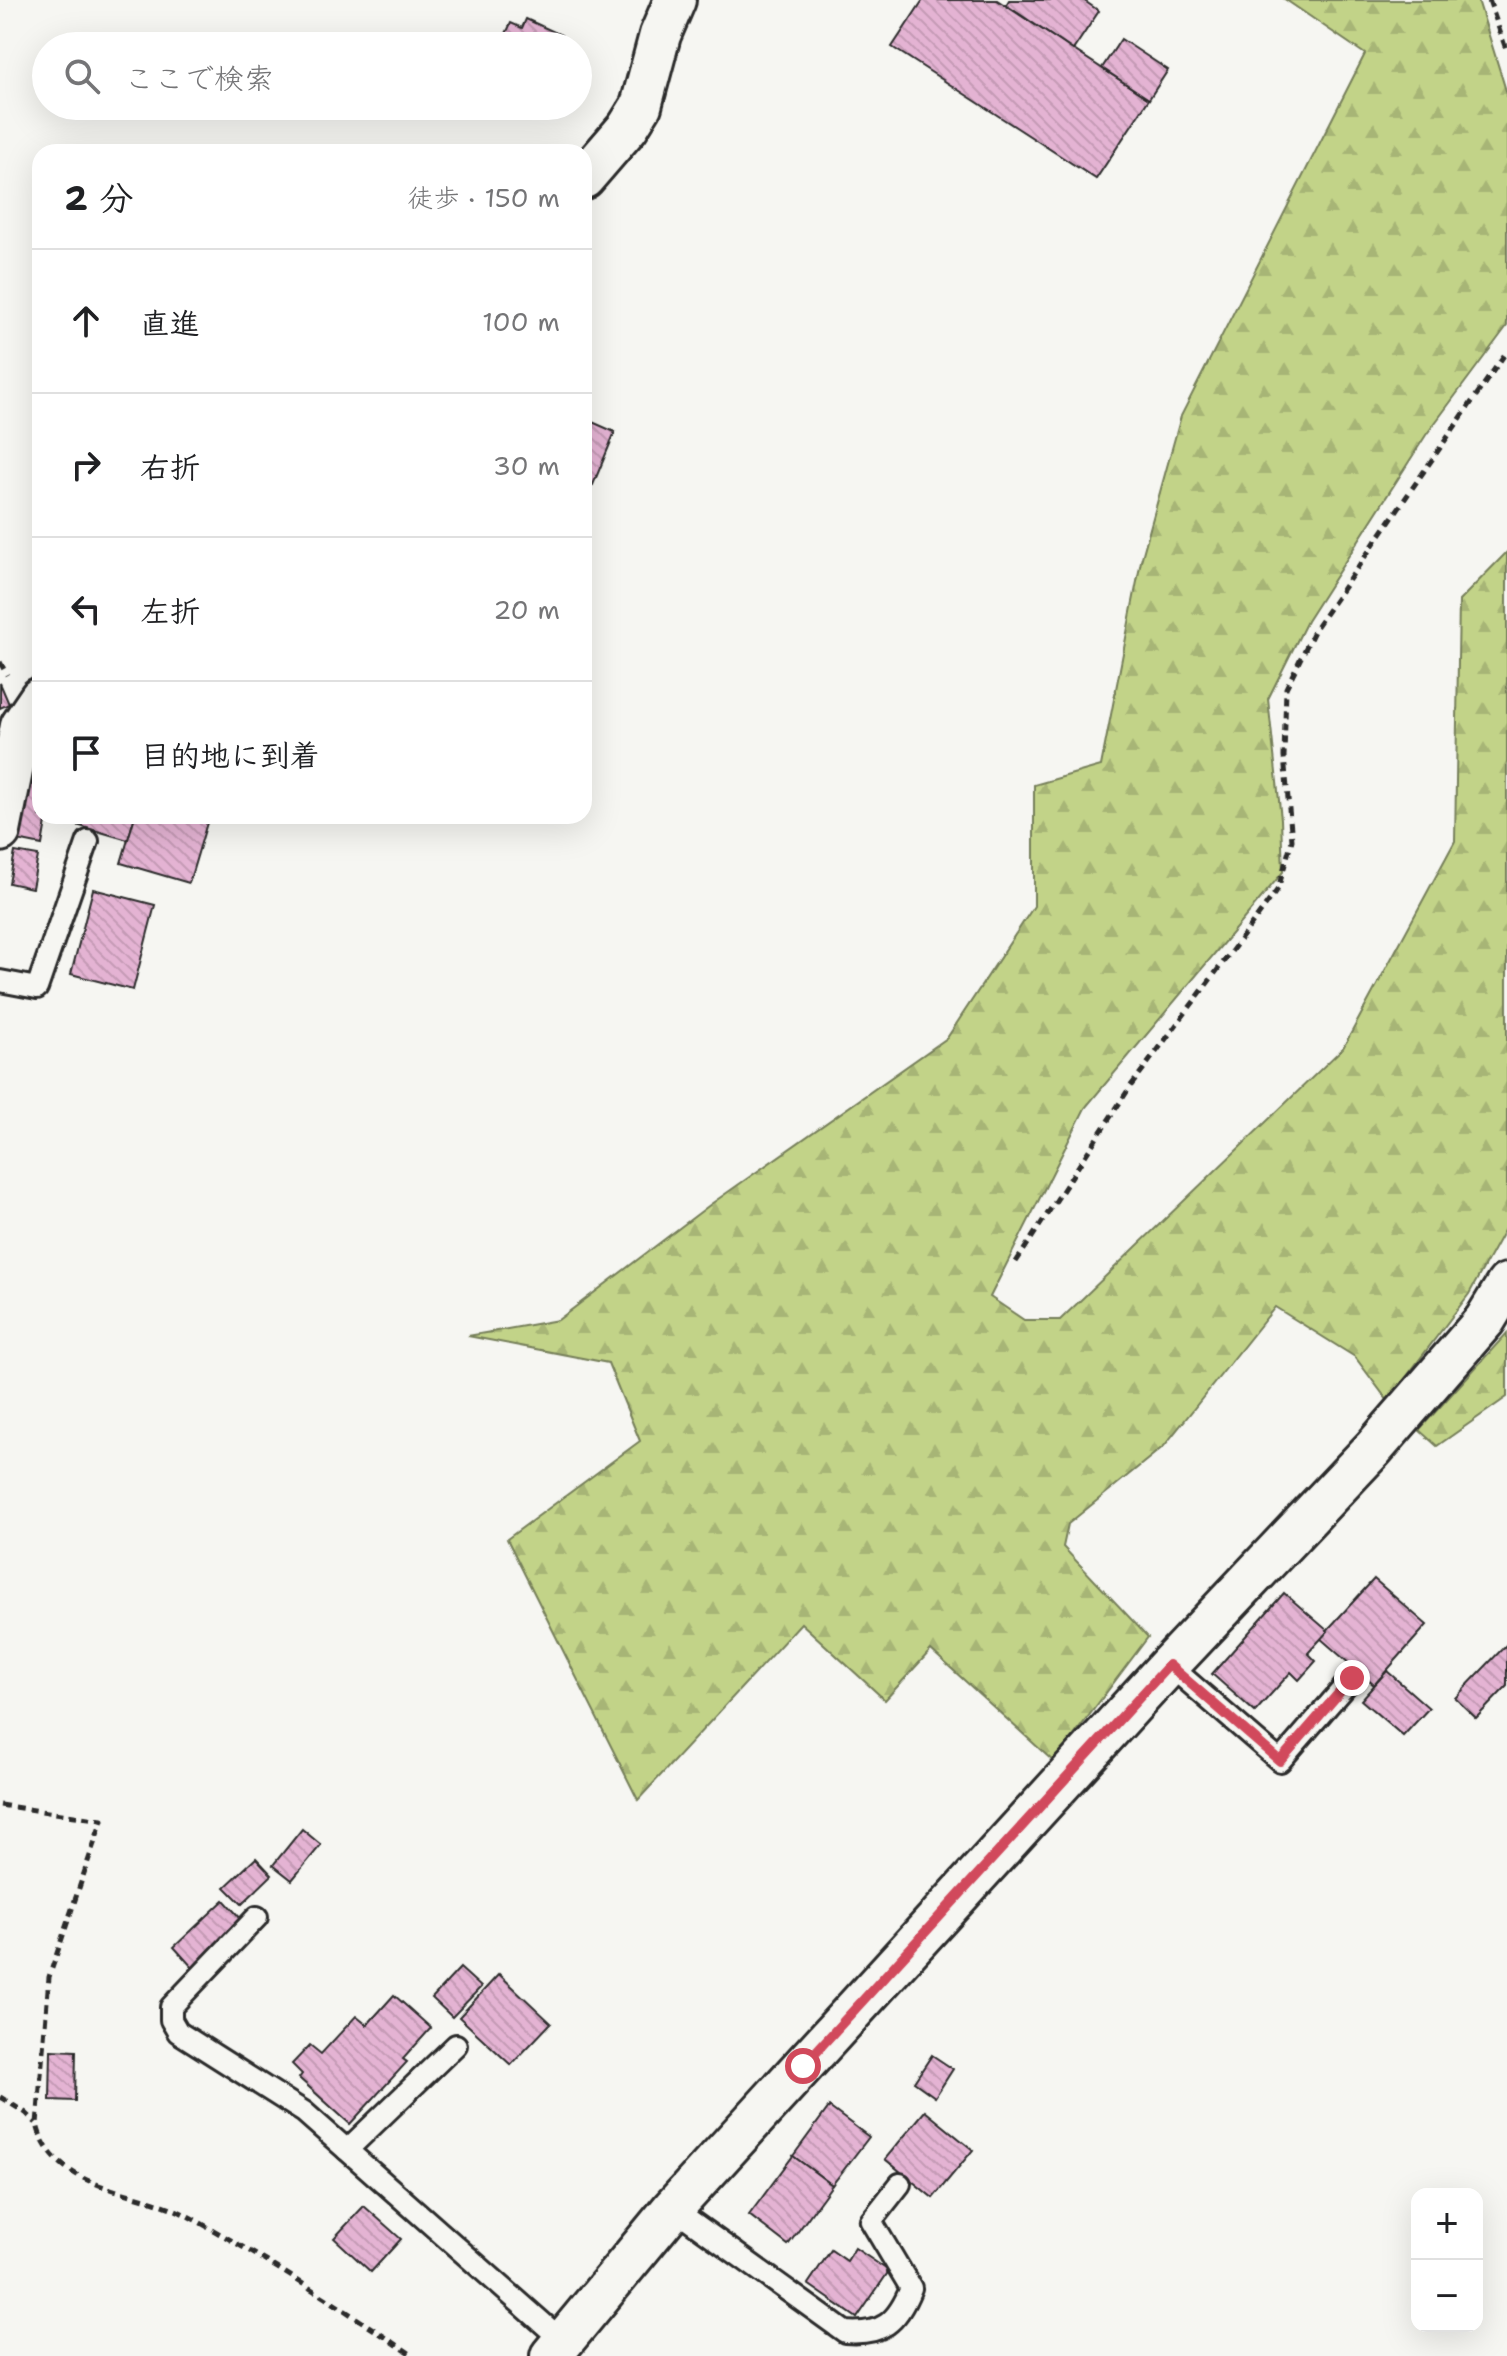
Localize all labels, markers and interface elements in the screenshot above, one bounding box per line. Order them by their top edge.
search box [32,32,592,120]
icon: search [60,54,104,98]
text: ここで検索 [124,58,274,99]
text: 2 分 [64,175,134,221]
text: 徒歩 · 150 m [407,180,560,215]
icon: ahead [64,299,108,343]
text: 直進 [140,303,200,344]
text: 100 m [482,304,560,339]
icon: right [64,443,108,487]
text: 右折 [140,447,200,488]
text: 30 m [493,448,560,483]
icon: left [64,587,108,631]
text: 左折 [140,591,200,632]
text: 20 m [493,592,560,627]
icon: arrive [64,731,108,775]
text: 目的地に到着 [140,735,320,776]
route end [1334,1660,1370,1696]
route start [785,2048,821,2084]
map controls [1411,2188,1483,2332]
button: + [1411,2188,1483,2260]
button: − [1411,2260,1483,2332]

